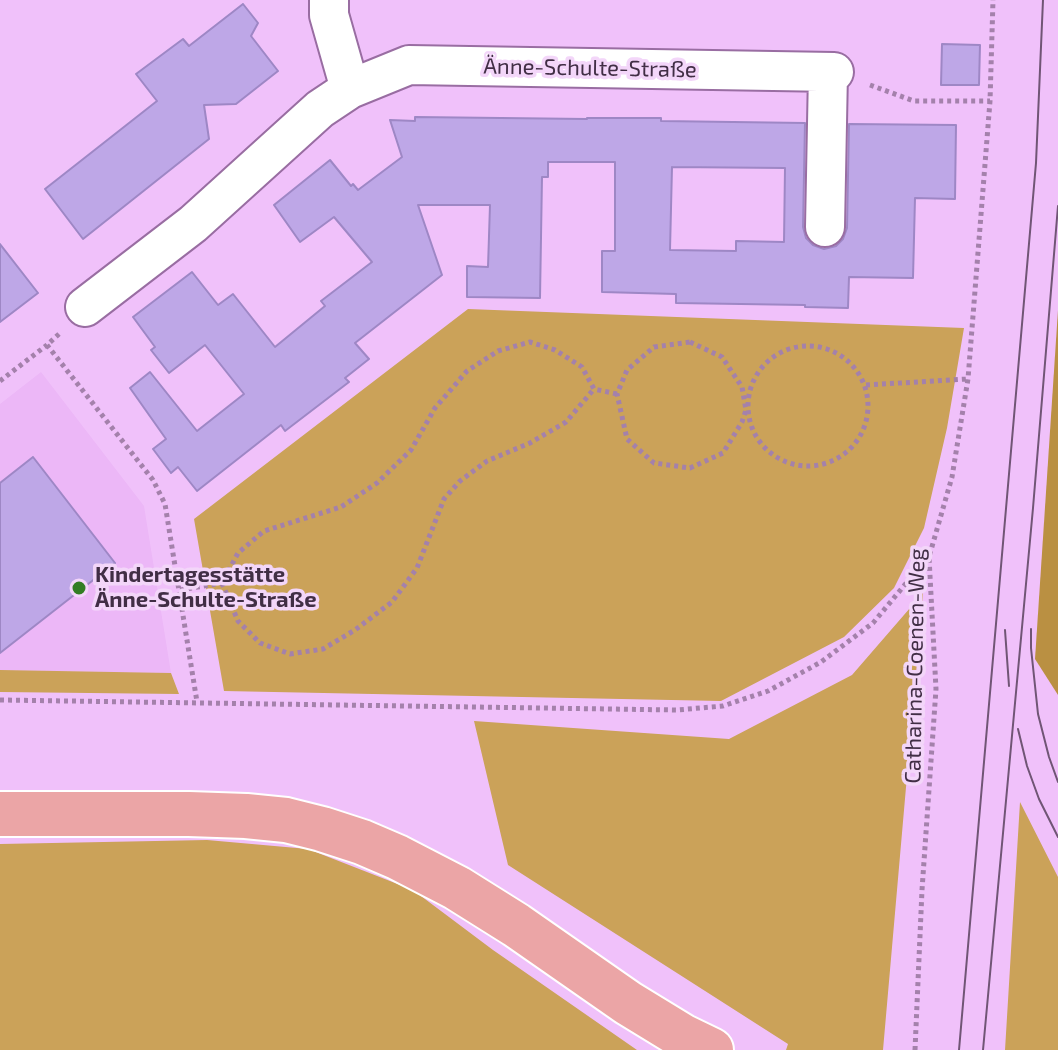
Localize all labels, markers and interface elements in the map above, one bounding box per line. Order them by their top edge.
street label: Änne-Schulte-Straße [483,53,697,83]
street label: Catharina-Coenen-Weg [900,548,930,784]
place label: Kindertagesstätte Änne-Schulte-Straße [95,562,317,614]
marker: Kindertagesstätte Änne-Schulte-Straße [70,579,88,597]

